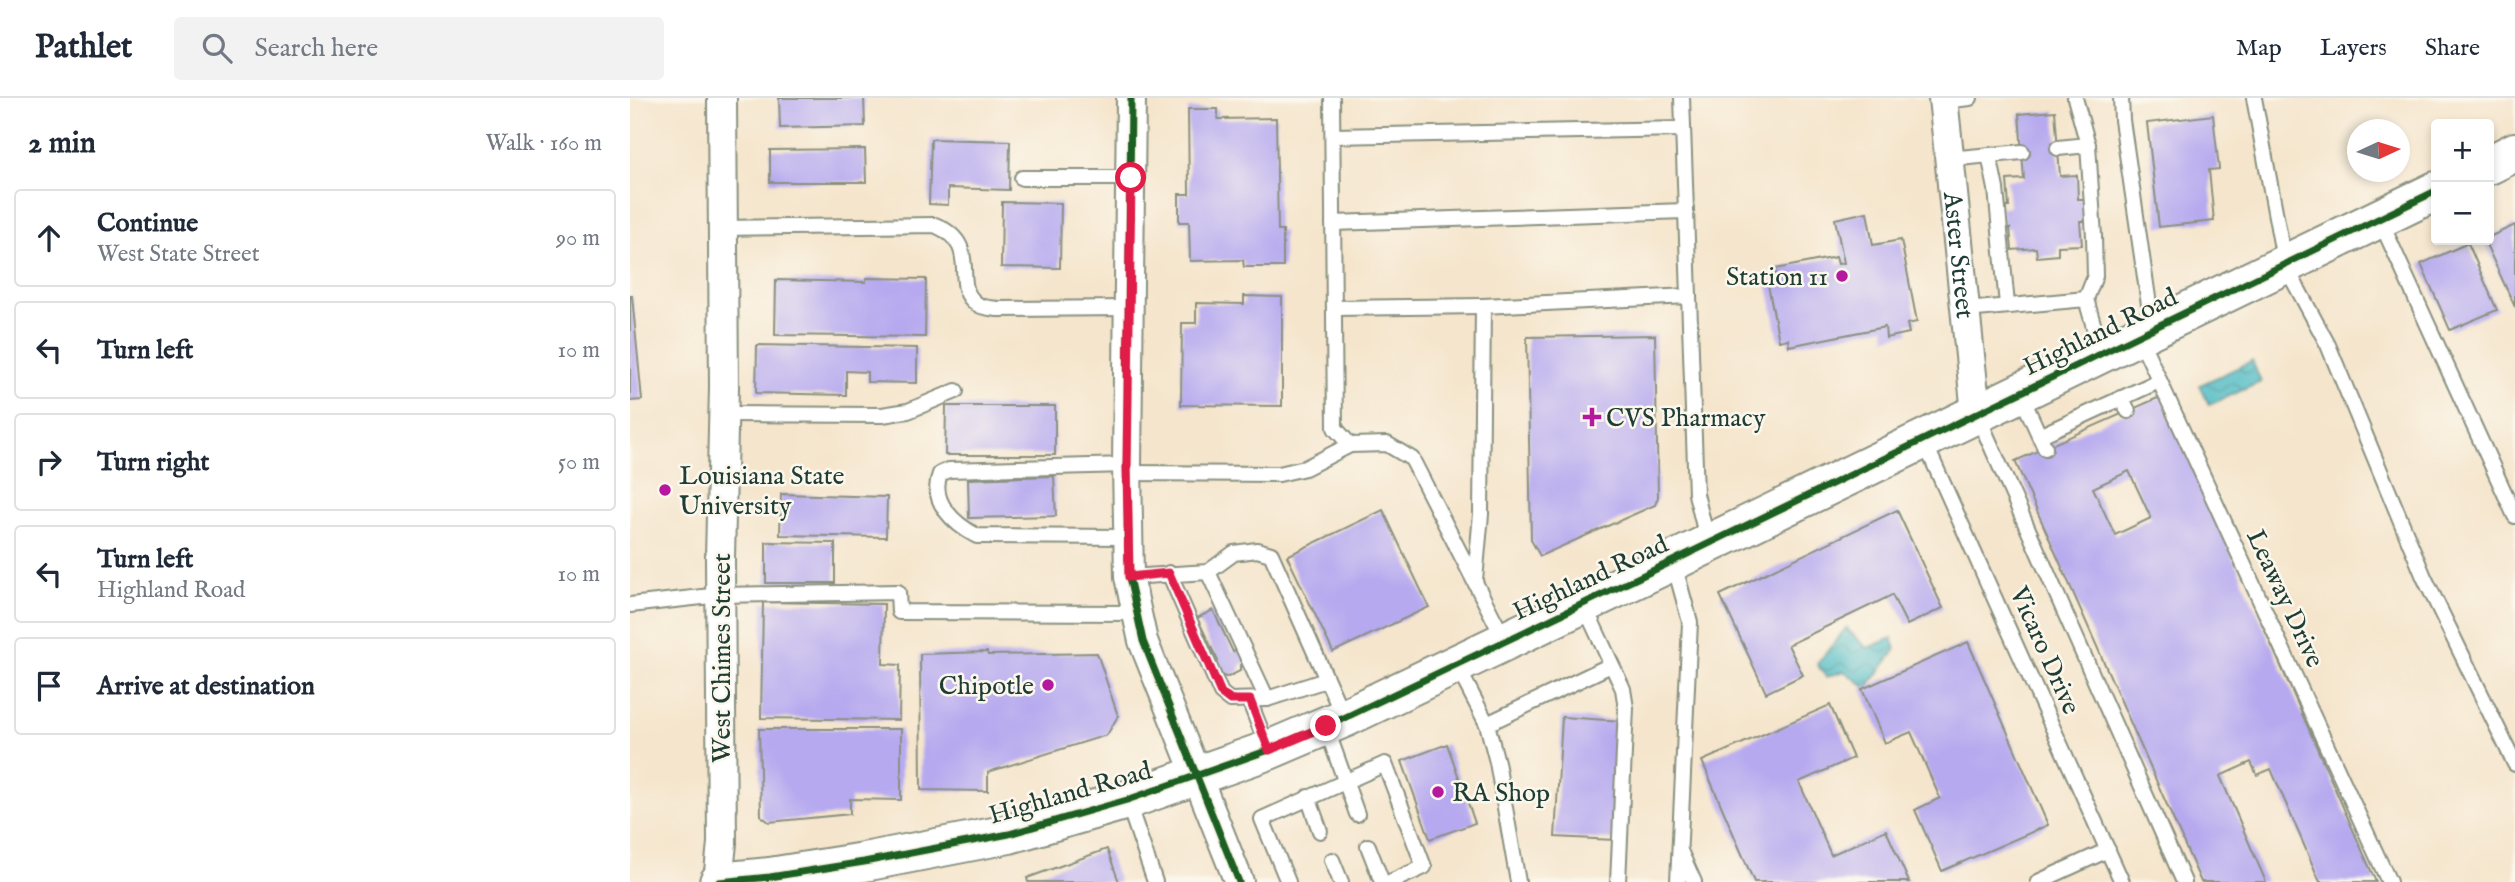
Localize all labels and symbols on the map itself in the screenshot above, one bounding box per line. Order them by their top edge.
north arrow [2347,119,2410,182]
route start [1115,162,1146,193]
street label: Aster Street [1935,189,1981,320]
place label: Station 11 [1726,261,1828,294]
marker: Station 11 [1834,268,1850,284]
street label: Highland Road [2018,281,2183,384]
place label: CVS Pharmacy [1606,402,1766,435]
marker: CVS Pharmacy [1584,409,1600,425]
place label: Louisiana State University [679,460,845,523]
marker: Louisiana State University [657,482,673,498]
street label: Leaway Drive [2238,524,2331,673]
street label: Highland Road [1508,528,1674,629]
street label: West Chimes Street [706,553,739,763]
street label: Vicaro Drive [2001,581,2087,720]
place label: Chipotle [939,670,1034,703]
marker: Chipotle [1040,677,1056,693]
route end [1310,710,1341,741]
street label: Highland Road [985,754,1156,832]
place label: RA Shop [1452,777,1550,810]
marker: RA Shop [1430,784,1446,800]

